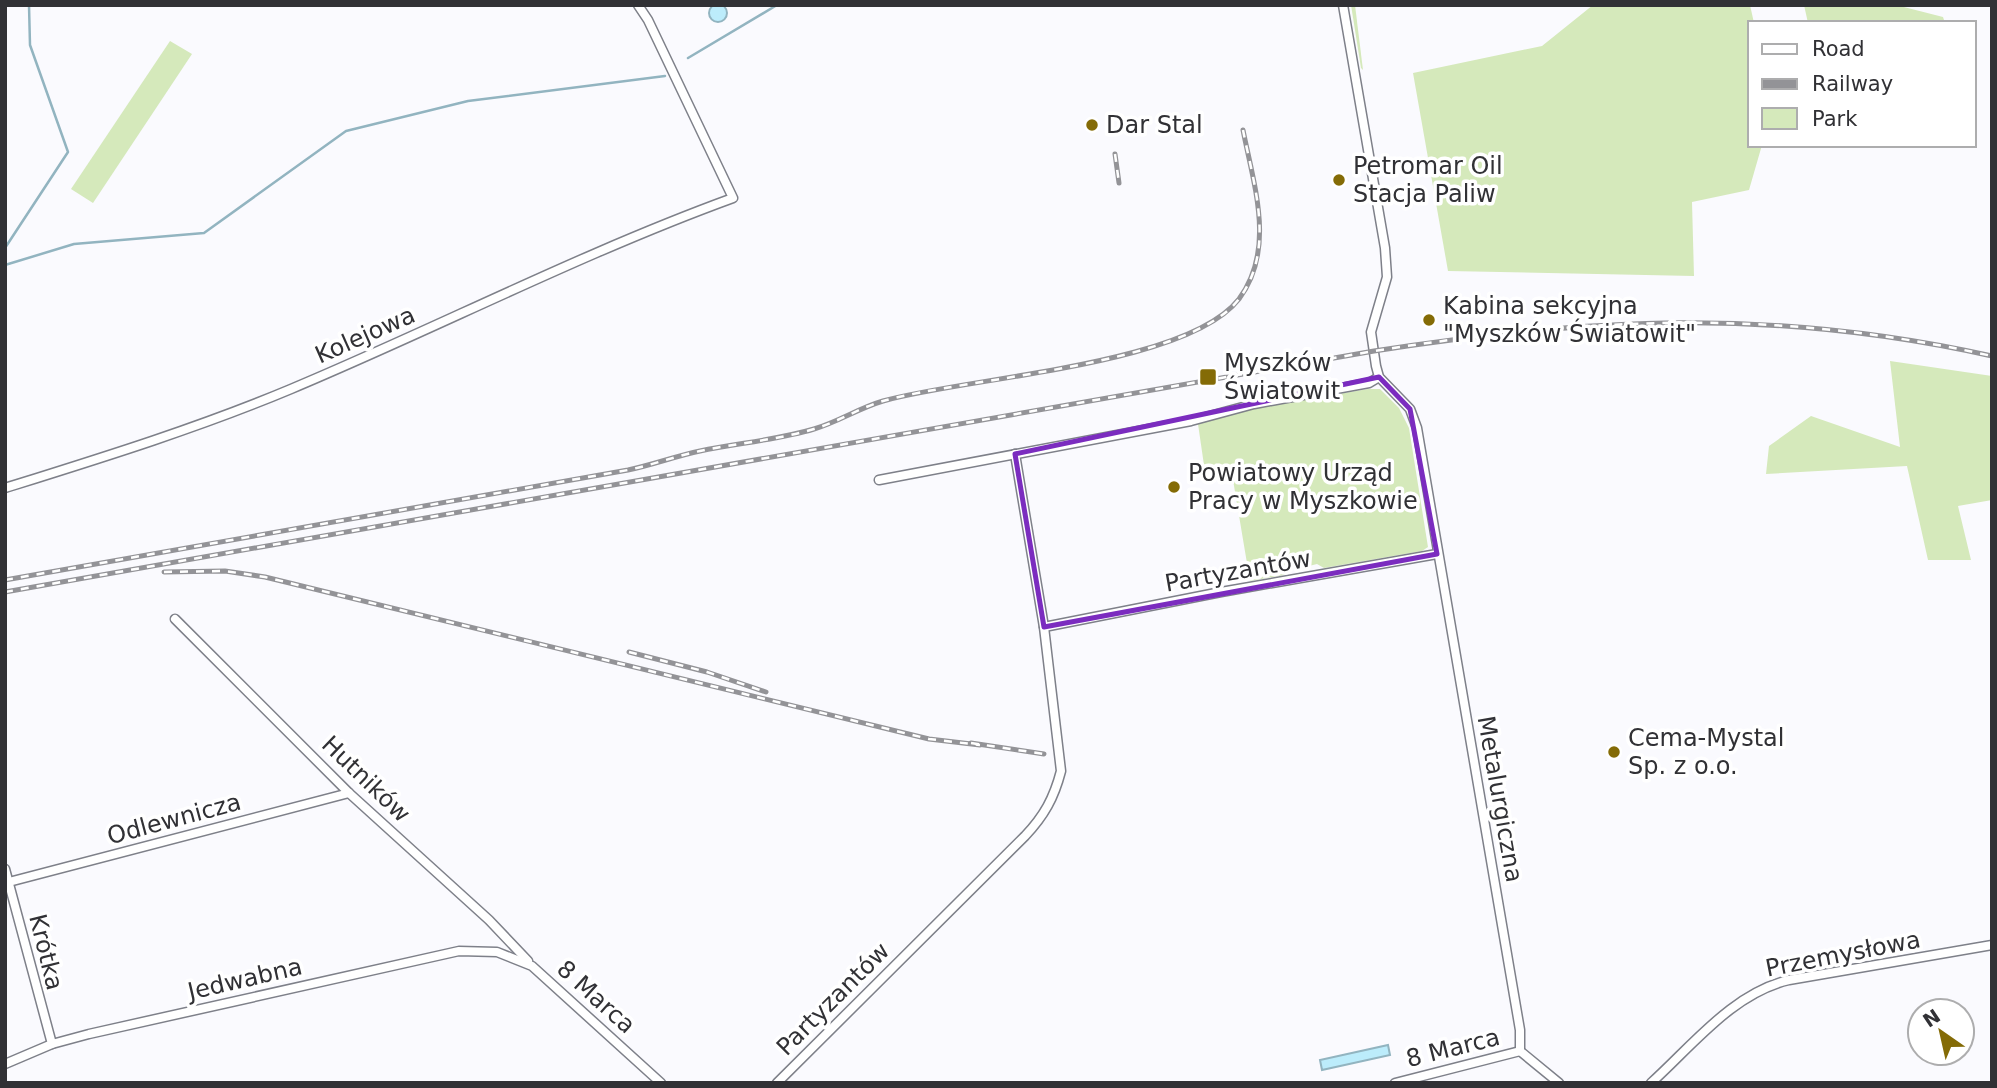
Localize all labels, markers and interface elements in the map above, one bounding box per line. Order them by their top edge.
legend [1748,21,1976,147]
text: Road [1812,37,1865,61]
text: Railway [1812,72,1893,96]
text: Park [1812,107,1858,131]
place label: Dar Stal [1106,111,1203,139]
marker: Dar Stal [1084,117,1100,133]
place label: Petromar Oil Stacja Paliw [1353,152,1503,208]
marker: Petromar Oil Stacja Paliw [1331,172,1347,188]
place label: Kabina sekcyjna "Myszków Światowit" [1443,292,1696,348]
street label: Kolejowa [311,301,419,369]
marker: Kabina sekcyjna "Myszków Światowit" [1421,312,1437,328]
place label: Myszków Światowit [1224,349,1340,405]
marker: Myszków Światowit [1198,367,1218,387]
place label: Powiatowy Urząd Pracy w Myszkowie [1188,459,1418,515]
marker: Powiatowy Urząd Pracy w Myszkowie [1166,479,1182,495]
street label: Partyzantów [1163,544,1313,598]
street label: Metalurgiczna [1472,714,1528,884]
place label: Cema-Mystal Sp. z o.o. [1628,724,1784,780]
street label: Hutników [316,730,416,828]
marker: Cema-Mystal Sp. z o.o. [1606,744,1622,760]
street label: Odlewnicza [104,788,244,850]
street label: Krótka [23,911,69,993]
street label: Przemysłowa [1763,925,1923,983]
street label: Partyzantów [771,937,895,1061]
street label: Jedwabna [183,952,305,1006]
street label: 8 Marca [551,955,641,1039]
north arrow [1906,997,1976,1067]
text: N [1919,1004,1944,1031]
street label: 8 Marca [1403,1023,1503,1073]

